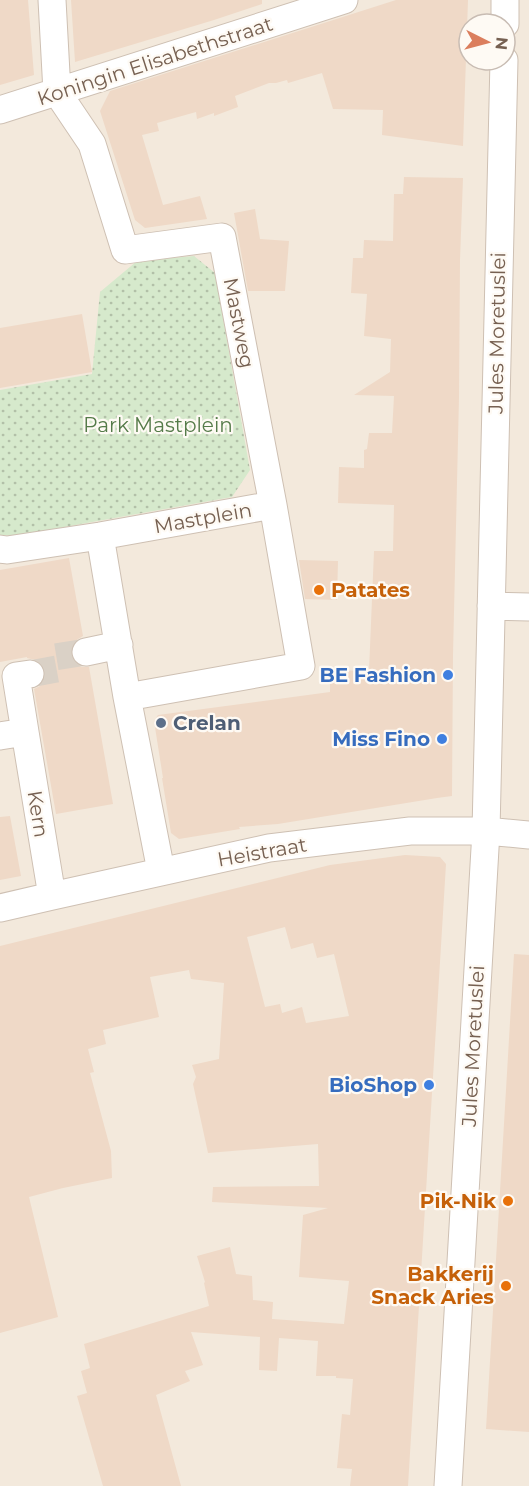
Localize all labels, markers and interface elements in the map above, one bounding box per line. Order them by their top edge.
street label: Koningin Elisabethstraat [34,12,276,110]
north arrow [457,12,517,72]
text: N [491,36,512,51]
street label: Jules Moretuslei [484,252,510,415]
street label: Mastweg [218,276,260,370]
park label: Park Mastplein [83,413,233,437]
street label: Mastplein [152,498,254,538]
place label: Patates [331,578,410,602]
marker: Patates [312,583,326,597]
place label: BE Fashion [319,663,436,687]
marker: BE Fashion [441,668,455,682]
place label: Crelan [173,711,241,735]
marker: Crelan [154,716,168,730]
place label: Miss Fino [332,727,430,751]
marker: Miss Fino [435,732,449,746]
street label: Kern [22,789,54,839]
street label: Heistraat [215,832,309,872]
street label: Jules Moretuslei [457,965,489,1128]
place label: BioShop [329,1073,417,1097]
marker: BioShop [422,1078,436,1092]
place label: Pik-Nik [420,1189,497,1213]
marker: Pik-Nik [501,1194,515,1208]
place label: Bakkerij Snack Aries [371,1262,494,1309]
marker: Bakkerij Snack Aries [499,1279,513,1293]

